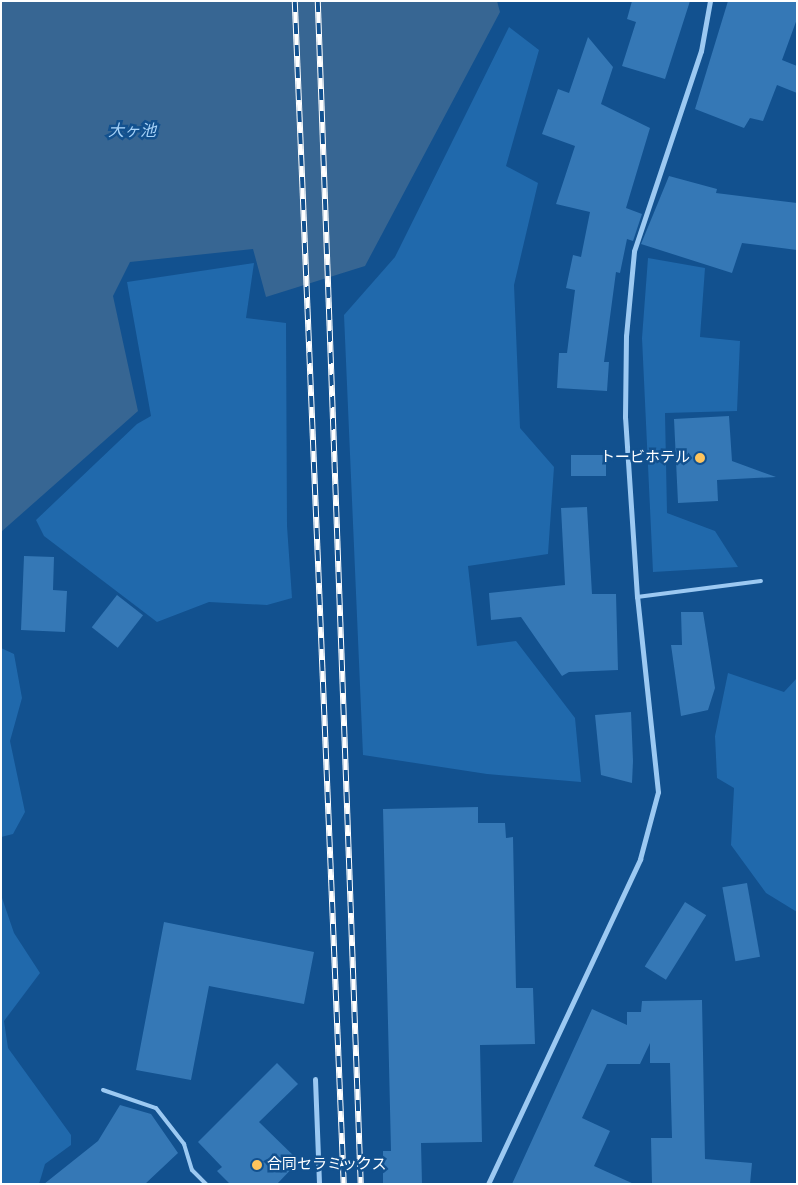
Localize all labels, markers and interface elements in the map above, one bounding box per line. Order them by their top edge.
water label: 大ヶ池 [108,121,156,141]
place label: トービホテル [600,449,690,467]
marker: トービホテル [694,452,706,464]
place label: 合同セラミックス [267,1156,387,1174]
marker: 合同セラミックス [251,1159,263,1171]

